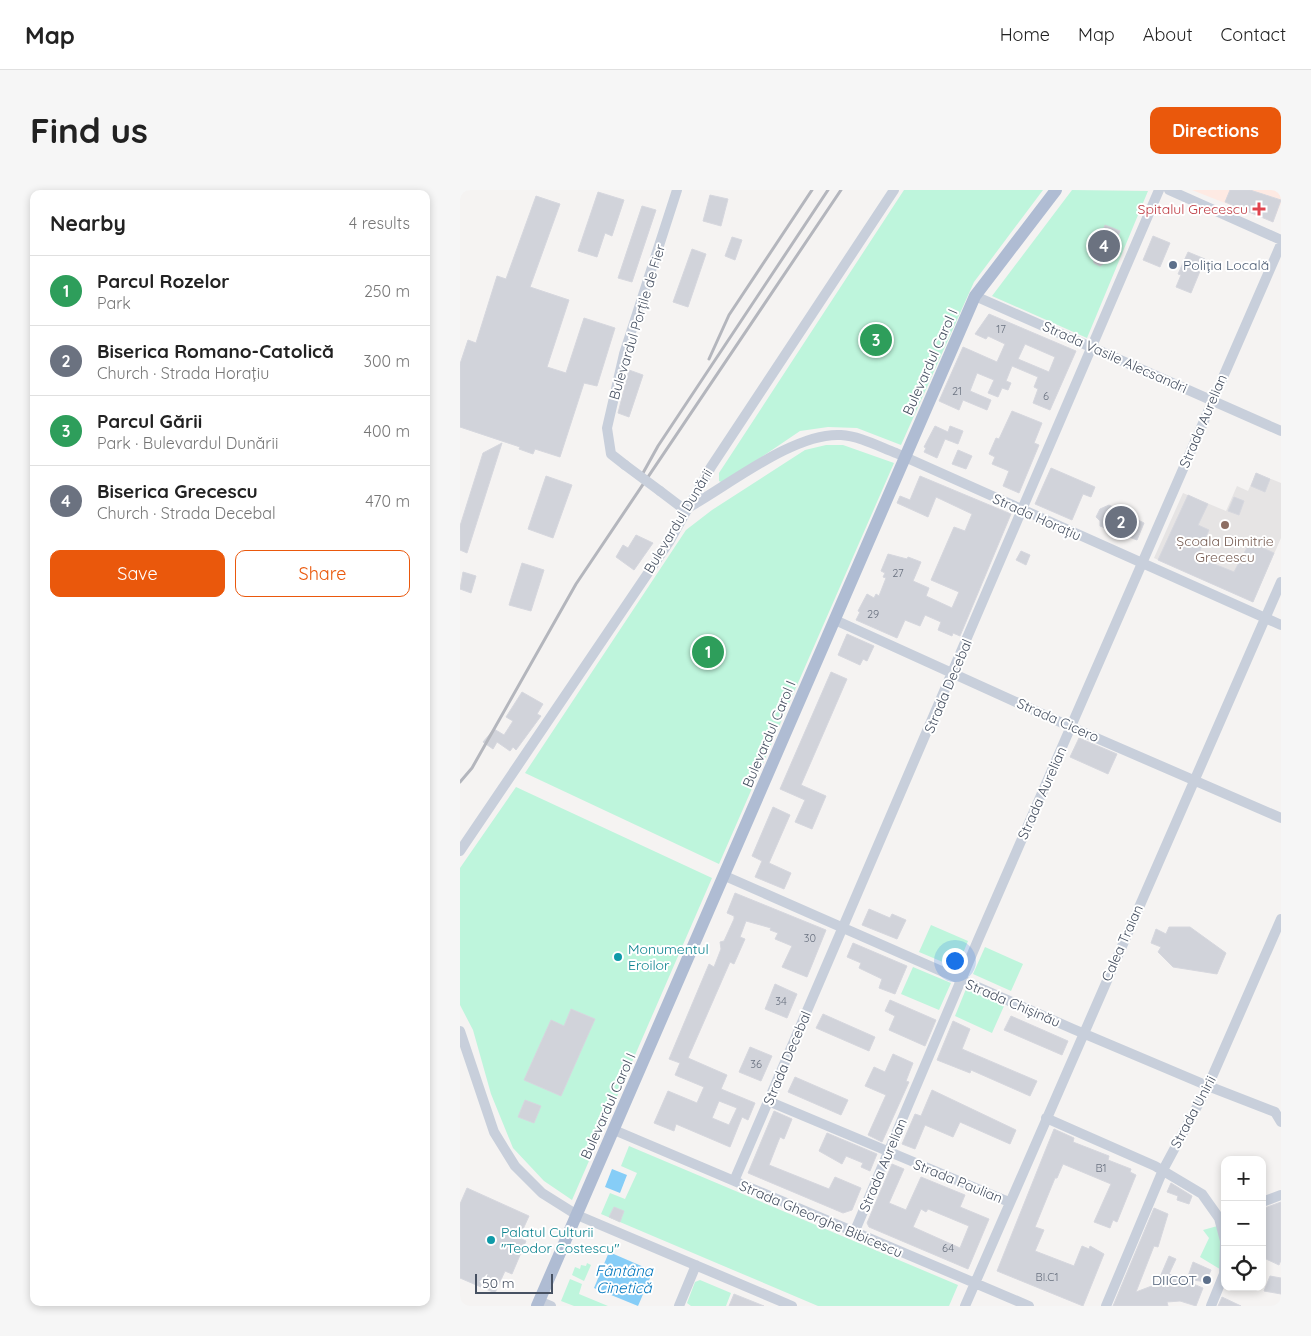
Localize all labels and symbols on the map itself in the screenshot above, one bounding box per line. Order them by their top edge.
place label: Spitalul Grecescu [1138,200,1248,218]
marker: Spitalul Grecescu [1252,202,1266,216]
pin: 4 [1088,227,1120,265]
street label: Bulevardul Porțile de Fier [605,241,669,402]
place label: Poliția Locală [1183,256,1269,274]
marker: Poliția Locală [1167,259,1179,271]
street label: Bulevardul Carol I [899,306,961,418]
street label: Strada Vasile Alecsandri [1040,317,1190,397]
pin: 3 [860,321,892,359]
house number: 17 [996,322,1006,336]
street label: Strada Aurelian [1175,372,1231,470]
house number: 21 [952,384,962,398]
house number: 6 [1043,389,1049,403]
street label: Bulevardul Dunării [640,466,716,576]
street label: Strada Horațiu [990,489,1084,545]
pin: 2 [1105,503,1137,541]
marker: Școala Dimitrie Grecescu [1219,519,1231,531]
place label: Școala Dimitrie Grecescu [1176,532,1274,566]
house number: 27 [892,566,904,580]
house number: 29 [867,607,879,621]
pin: 1 [692,633,724,671]
street label: Strada Decebal [920,636,976,736]
street label: Bulevardul Carol I [738,678,800,790]
street label: Strada Cicero [1014,694,1102,746]
street label: Strada Aurelian [1013,744,1071,842]
street label: Calea Traian [1097,902,1147,984]
house number: 30 [804,931,816,945]
place label: Monumentul Eroilor [628,940,709,974]
your location [942,948,968,974]
marker: Monumentul Eroilor [612,951,624,963]
street label: Strada Chișinău [963,975,1063,1031]
house number: 34 [775,994,787,1008]
street label: Strada Decebal [759,1008,815,1108]
street label: Bulevardul Carol I [577,1050,639,1162]
house number: 36 [750,1057,762,1071]
street label: Strada Unirii [1166,1073,1220,1151]
street label: Strada Aurelian [855,1116,911,1214]
street label: Strada Paulian [911,1155,1005,1207]
house number: B1 [1095,1161,1107,1175]
street label: Strada Gheorghe Bibicescu [737,1176,905,1262]
place label: Palatul Culturii "Teodor Costescu" [501,1223,620,1257]
marker: Palatul Culturii "Teodor Costescu" [485,1234,497,1246]
house number: 64 [942,1241,954,1255]
water label: Fântâna Cinetică [595,1261,654,1297]
house number: Bl.C1 [1036,1270,1058,1284]
scale bar [475,1271,552,1294]
place label: DIICOT [1152,1271,1197,1289]
marker: DIICOT [1201,1274,1213,1286]

